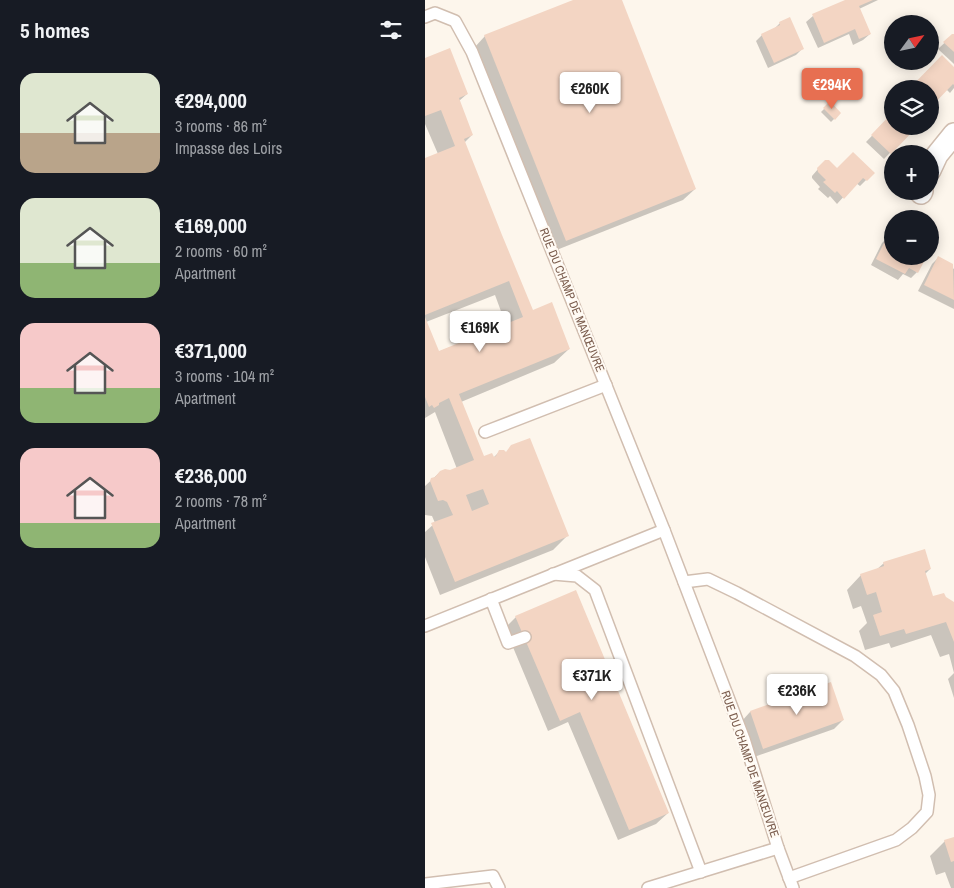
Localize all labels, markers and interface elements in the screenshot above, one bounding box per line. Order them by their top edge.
north arrow [884,15,939,70]
map controls [884,15,939,265]
text: 5 homes [20,16,90,45]
icon: filters [377,16,405,44]
pin: €294K [797,68,867,110]
pin: €260K [555,72,625,114]
text: €294K [813,73,851,95]
text: €260K [571,77,609,99]
button: layers [884,80,939,135]
text: €294,000 [175,86,247,115]
icon: home [60,93,120,153]
text: 3 rooms · 86 m² [175,115,267,137]
text: Impasse des Loirs [175,137,282,159]
button: + [884,145,939,200]
button: − [884,210,939,265]
text: €169,000 [175,211,247,240]
icon: home [60,218,120,278]
street label: RUE DU CHAMP DE MANŒUVRE [536,226,608,374]
text: 2 rooms · 60 m² [175,240,267,262]
text: Apartment [175,262,236,284]
pin: €169K [445,310,515,353]
text: €169K [461,316,499,338]
text: €371,000 [175,336,247,365]
icon: home [60,343,120,403]
text: 3 rooms · 104 m² [175,365,274,387]
text: Apartment [175,387,236,409]
text: €236,000 [175,461,247,490]
icon: home [60,468,120,528]
text: 2 rooms · 78 m² [175,490,267,512]
text: Apartment [175,512,236,534]
pin: €371K [557,658,627,701]
text: €371K [573,664,611,686]
pin: €236K [762,674,832,716]
text: €236K [778,679,816,701]
street label: RUE DU CHAMP DE MANŒUVRE [717,689,783,839]

